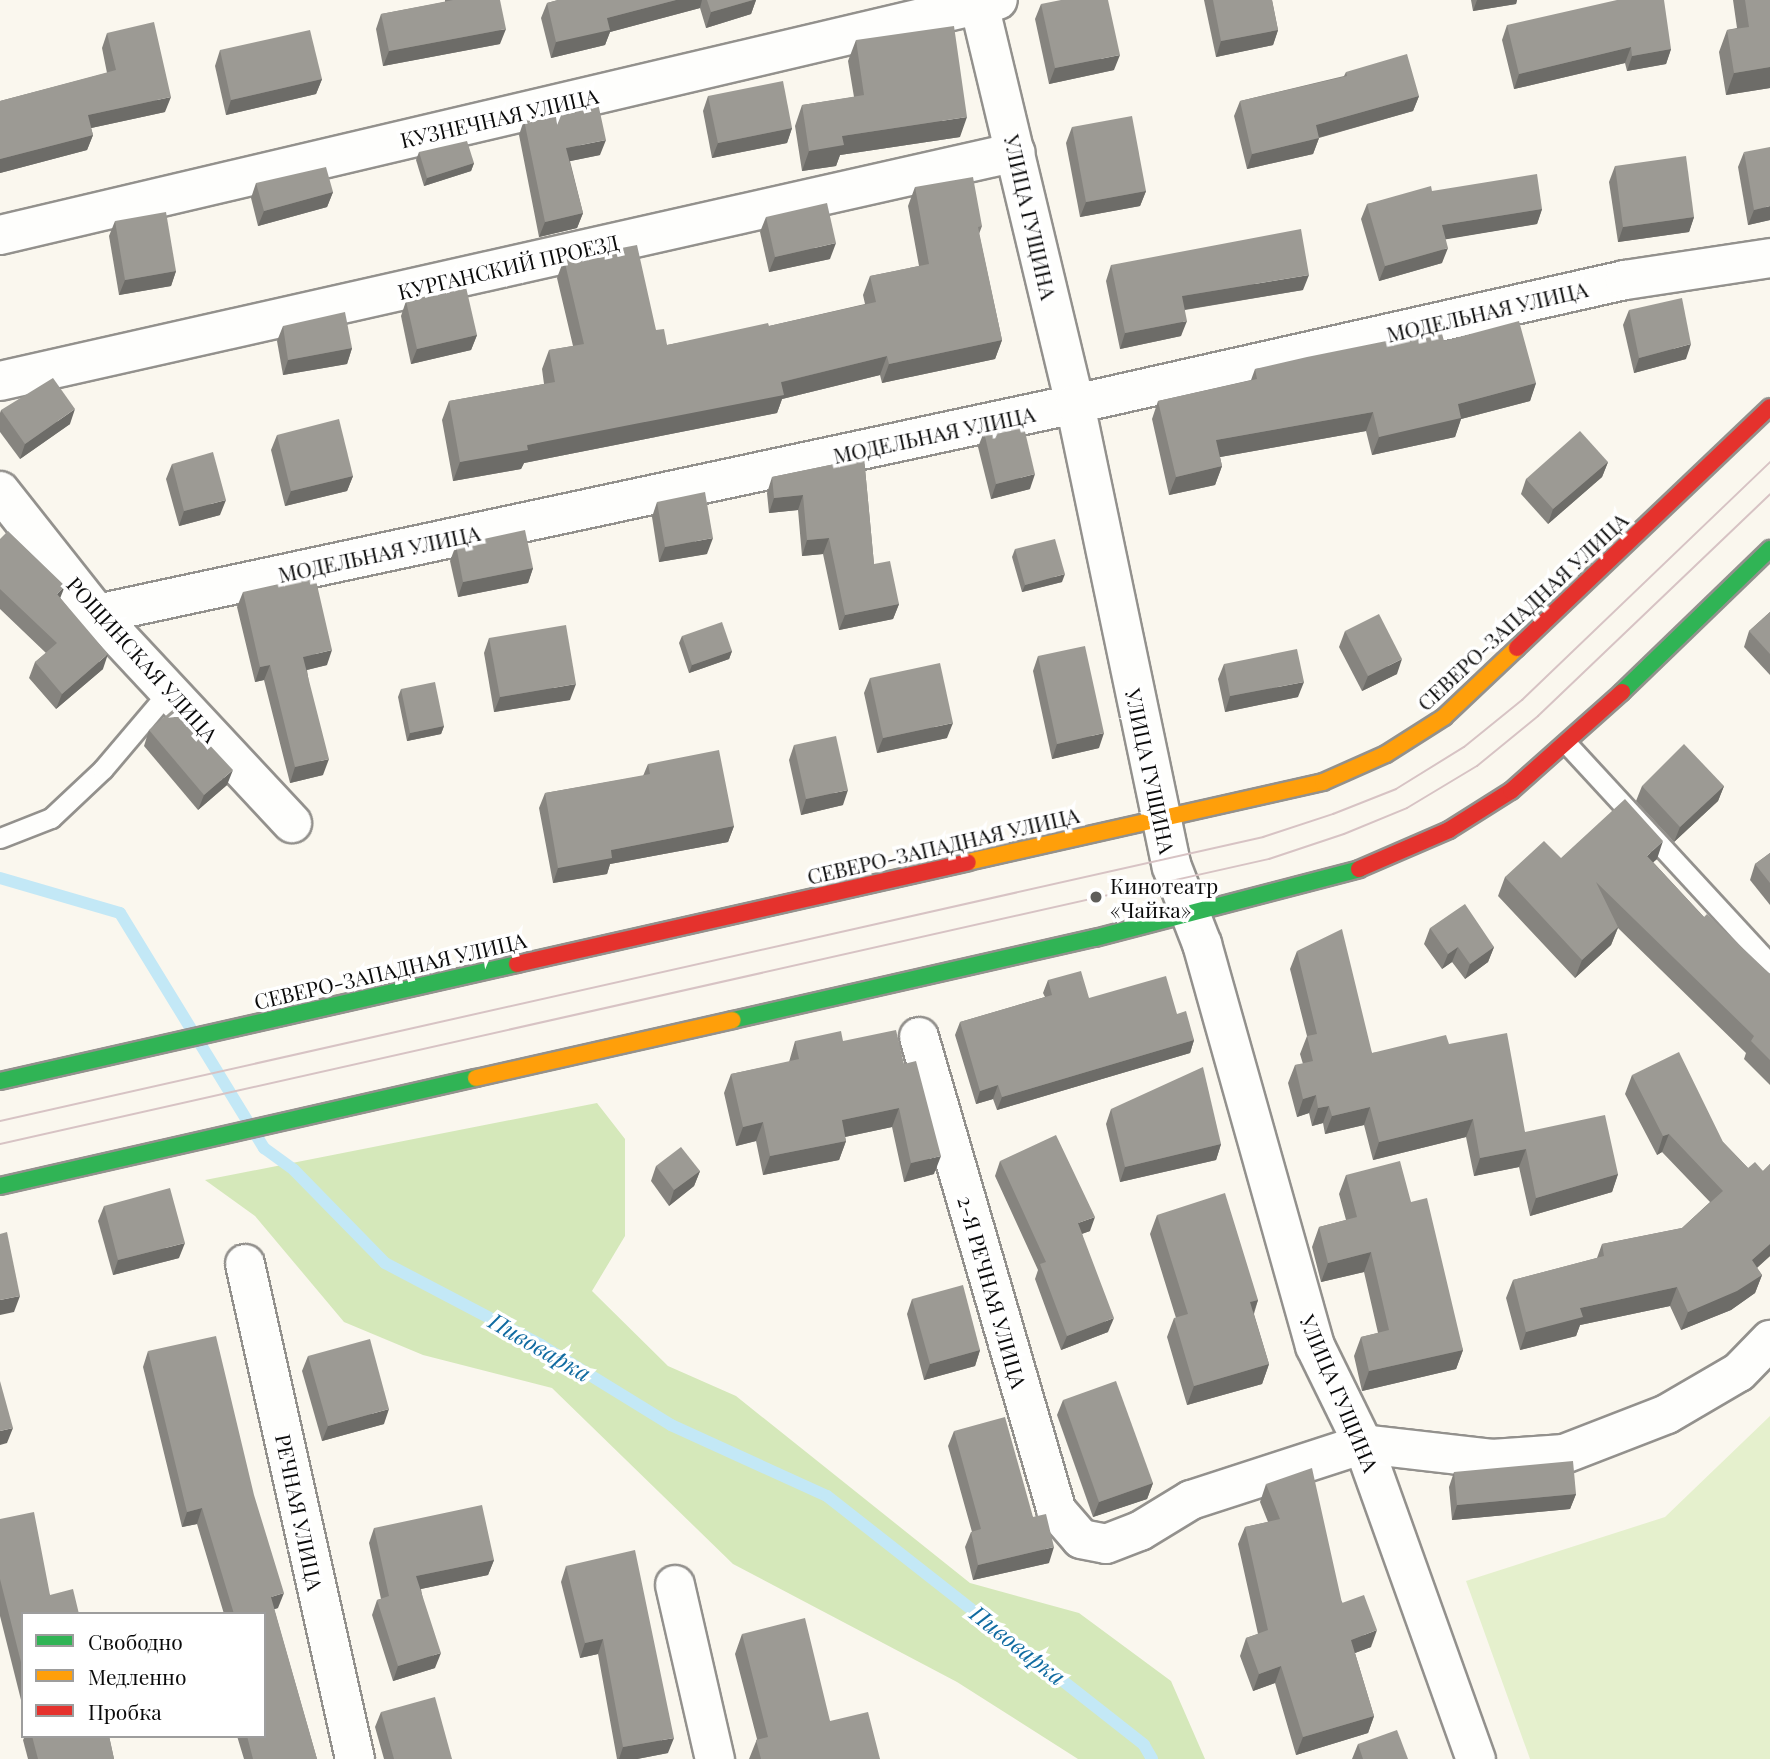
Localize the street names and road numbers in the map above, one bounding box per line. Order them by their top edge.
street label: КУЗНЕЧНАЯ УЛИЦА [398,82,600,152]
street label: УЛИЦА ГУЩИНА [1000,132,1062,302]
street label: КУРГАНСКИЙ ПРОЕЗД [395,228,621,304]
street label: МОДЕЛЬНАЯ УЛИЦА [1384,276,1590,346]
street label: МОДЕЛЬНАЯ УЛИЦА [831,400,1037,468]
street label: СЕВЕРО-ЗАПАДНАЯ УЛИЦА [1412,507,1632,715]
street label: МОДЕЛЬНАЯ УЛИЦА [276,519,482,587]
street label: РОЩИНСКАЯ УЛИЦА [62,571,224,747]
street label: УЛИЦА ГУЩИНА [1121,686,1181,856]
street label: СЕВЕРО-ЗАПАДНАЯ УЛИЦА [804,801,1082,889]
street label: СЕВЕРО-ЗАПАДНАЯ УЛИЦА [251,926,529,1014]
street label: 2-Я РЕЧНАЯ УЛИЦА [953,1193,1033,1391]
street label: УЛИЦА ГУЩИНА [1296,1311,1384,1475]
street label: РЕЧНАЯ УЛИЦА [271,1431,329,1593]

